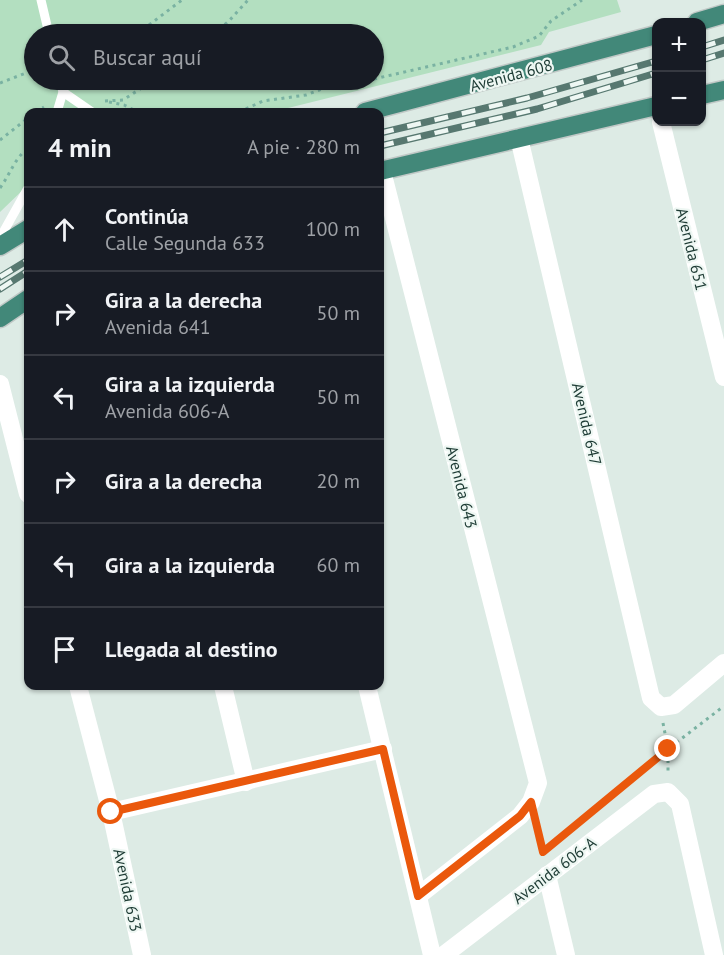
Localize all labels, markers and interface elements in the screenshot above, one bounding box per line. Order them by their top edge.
map controls [652,18,706,126]
button: + [652,18,706,72]
search box [24,24,384,90]
icon: search [45,41,78,74]
text: Buscar aquí [93,43,202,71]
street label: Avenida 608 [468,54,554,96]
button: − [652,72,706,126]
text: 4 min [48,131,111,164]
text: A pie · 280 m [247,134,360,160]
text: Continúa [105,202,189,230]
street label: Avenida 651 [672,206,712,292]
icon: ahead [48,213,81,246]
text: 100 m [306,216,360,242]
text: Calle Segunda 633 [105,230,265,256]
text: Gira a la derecha [105,286,262,314]
icon: right [48,297,81,330]
text: 50 m [317,300,360,326]
text: Avenida 641 [105,314,211,340]
text: Gira a la izquierda [105,370,275,398]
icon: left [48,381,81,414]
street label: Avenida 647 [568,381,606,467]
text: 50 m [317,384,360,410]
text: Avenida 606-A [105,398,230,424]
street label: Avenida 643 [442,444,482,530]
icon: right [48,465,81,498]
text: Gira a la derecha [105,467,262,495]
text: 20 m [317,468,360,494]
icon: left [48,549,81,582]
text: Gira a la izquierda [105,551,275,579]
text: 60 m [317,552,360,578]
icon: arrive [48,633,81,666]
text: Llegada al destino [105,635,278,663]
route end [654,735,680,761]
route start [97,798,123,824]
street label: Avenida 606-A [508,832,600,908]
street label: Avenida 633 [109,847,147,933]

